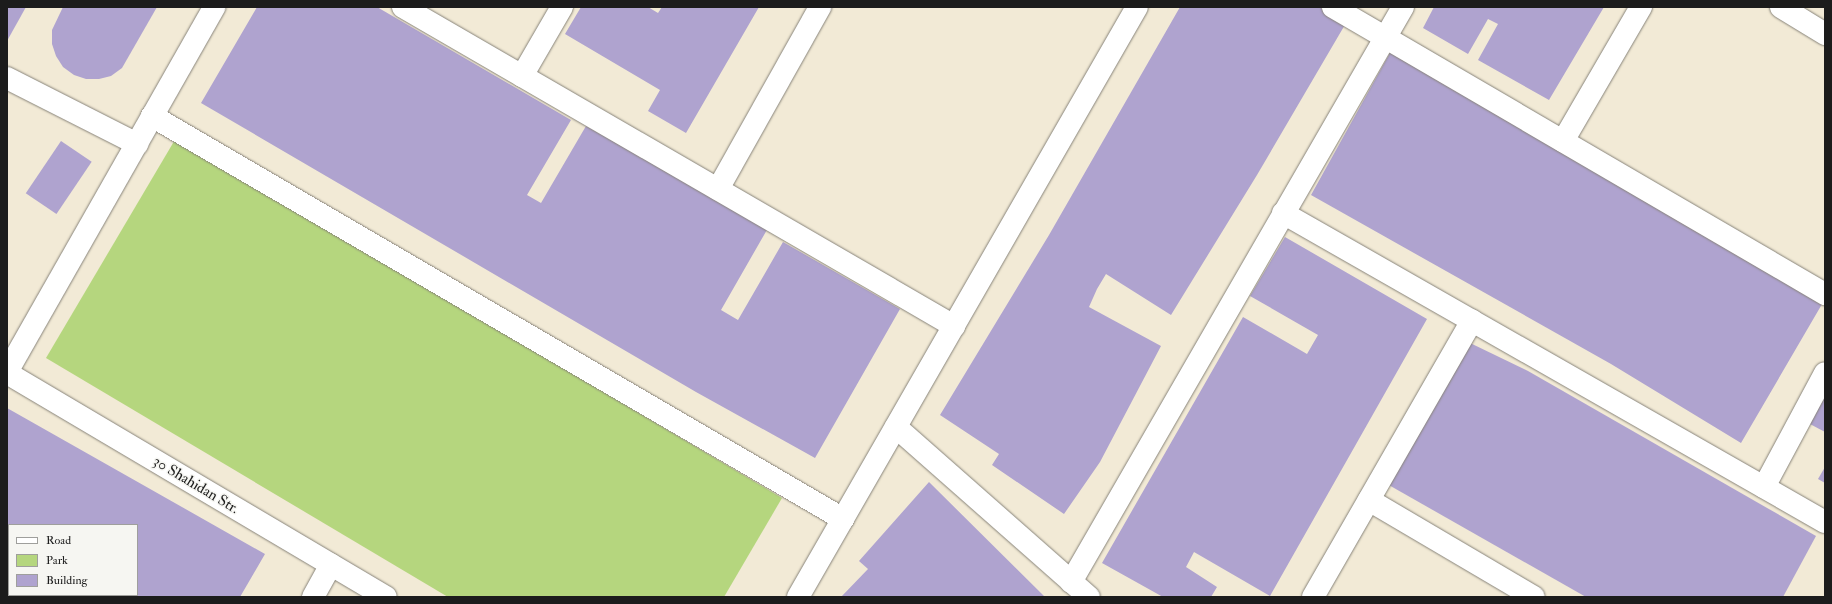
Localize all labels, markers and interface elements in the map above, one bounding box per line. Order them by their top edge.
street label: 30 Shahidan Str. [150,452,242,518]
legend [8,524,138,596]
text: Road [46,533,71,548]
text: Park [46,553,68,568]
text: Building [46,573,87,588]

